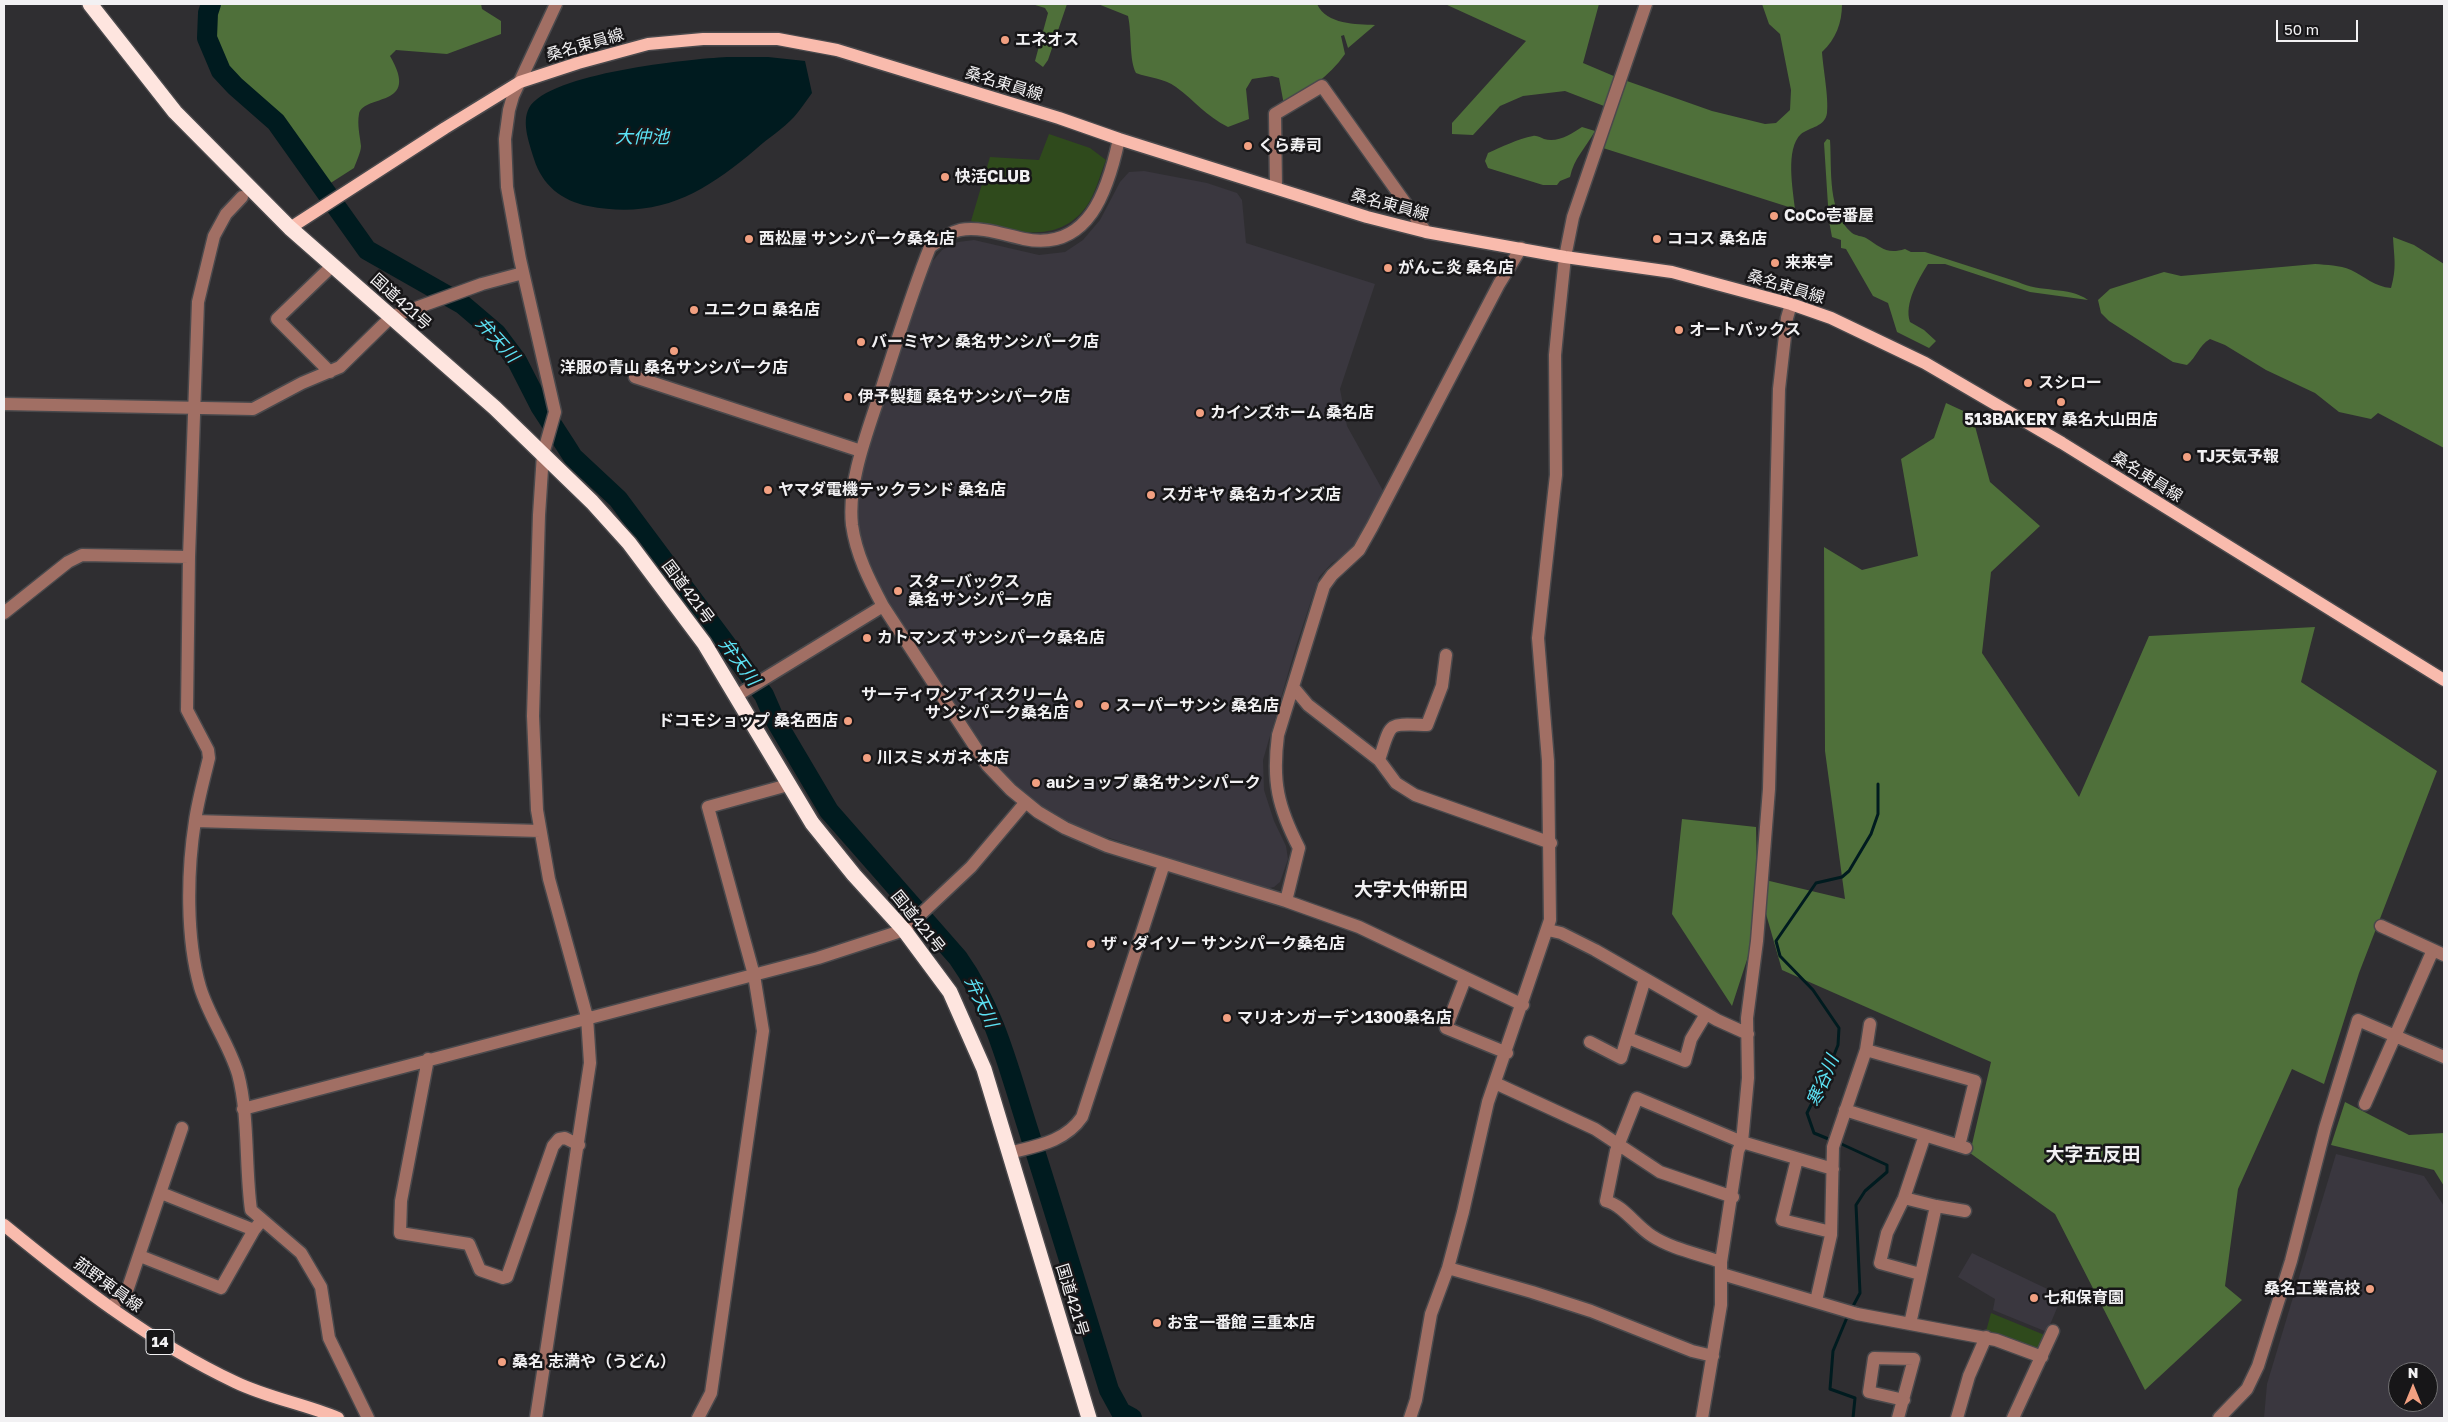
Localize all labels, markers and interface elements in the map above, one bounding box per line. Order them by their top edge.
scale bar [2278,10,2360,42]
text: 50 m [2284,20,2319,38]
street label: 桑名東員線 [544,25,626,65]
place label: エネオス [1015,30,1079,50]
marker: エネオス [999,34,1011,46]
street label: 桑名東員線 [963,63,1045,105]
water label: 大仲池 [615,126,669,148]
place label: くら寿司 [1258,136,1322,156]
marker: くら寿司 [1242,140,1254,152]
place label: 快活CLUB [955,167,1030,187]
marker: 快活CLUB [939,171,951,183]
street label: 桑名東員線 [1349,185,1431,225]
place label: CoCo壱番屋 [1784,206,1874,226]
marker: CoCo壱番屋 [1768,210,1780,222]
place label: 西松屋 サンシパーク桑名店 [759,229,955,249]
place label: ココス 桑名店 [1667,229,1767,249]
marker: 西松屋 サンシパーク桑名店 [743,233,755,245]
marker: ココス 桑名店 [1651,233,1663,245]
place label: 来来亭 [1785,253,1833,273]
marker: 来来亭 [1769,257,1781,269]
place label: がんこ炎 桑名店 [1398,258,1514,278]
marker: がんこ炎 桑名店 [1382,262,1394,274]
street label: 桑名東員線 [1745,266,1827,308]
street label: 国道421号 [367,270,435,334]
place label: ユニクロ 桑名店 [704,300,820,320]
marker: ユニクロ 桑名店 [688,304,700,316]
water label: 弁天川 [471,313,523,367]
place label: オートバックス [1689,320,1801,340]
marker: オートバックス [1673,324,1685,336]
place label: バーミヤン 桑名サンシパーク店 [871,332,1099,352]
marker: バーミヤン 桑名サンシパーク店 [855,336,867,348]
marker: 洋服の青山 桑名サンシパーク店 [668,345,680,357]
place label: 洋服の青山 桑名サンシパーク店 [560,358,788,378]
place label: スシロー [2038,373,2102,393]
marker: スシロー [2022,377,2034,389]
place label: 伊予製麺 桑名サンシパーク店 [858,387,1070,407]
marker: 伊予製麺 桑名サンシパーク店 [842,391,854,403]
marker: 513BAKERY 桑名大山田店 [2055,396,2067,408]
place label: カインズホーム 桑名店 [1210,403,1374,423]
marker: カインズホーム 桑名店 [1194,407,1206,419]
place label: 513BAKERY 桑名大山田店 [1964,410,2158,430]
place label: TJ天気予報 [2197,447,2279,467]
street label: 桑名東員線 [2108,448,2186,506]
marker: TJ天気予報 [2181,451,2193,463]
place label: ヤマダ電機テックランド 桑名店 [778,480,1006,500]
marker: ヤマダ電機テックランド 桑名店 [762,484,774,496]
place label: スガキヤ 桑名カインズ店 [1161,485,1341,505]
marker: スガキヤ 桑名カインズ店 [1145,489,1157,501]
street label: 国道421号 [658,556,718,628]
place label: スターバックス 桑名サンシパーク店 [908,572,1052,610]
marker: スターバックス 桑名サンシパーク店 [892,585,904,597]
place label: カトマンズ サンシパーク桑名店 [877,628,1105,648]
marker: カトマンズ サンシパーク桑名店 [861,632,873,644]
water label: 弁天川 [714,634,764,690]
place label: サーティワンアイスクリーム サンシパーク桑名店 [861,685,1069,723]
place label: スーパーサンシ 桑名店 [1115,696,1279,716]
marker: サーティワンアイスクリーム サンシパーク桑名店 [1073,698,1085,710]
marker: スーパーサンシ 桑名店 [1099,700,1111,712]
place label: ドコモショップ 桑名西店 [658,711,838,731]
marker: ドコモショップ 桑名西店 [842,715,854,727]
place label: 川スミメガネ 本店 [877,748,1009,768]
marker: 川スミメガネ 本店 [861,752,873,764]
place label: auショップ 桑名サンシパーク [1046,773,1261,793]
marker: auショップ 桑名サンシパーク [1030,777,1042,789]
district label: 大字大仲新田 [1354,879,1468,901]
street label: 国道421号 [887,887,949,957]
place label: ザ・ダイソー サンシパーク桑名店 [1101,934,1345,954]
marker: ザ・ダイソー サンシパーク桑名店 [1085,938,1097,950]
water label: 弁天川 [960,973,1002,1031]
place label: マリオンガーデン1300桑名店 [1237,1008,1452,1028]
marker: マリオンガーデン1300桑名店 [1221,1012,1233,1024]
water label: 寒谷川 [1803,1052,1843,1110]
district label: 大字五反田 [2046,1144,2140,1166]
street label: 菰野東員線 [70,1254,146,1316]
street label: 国道421号 [1052,1261,1092,1339]
place label: 桑名工業高校 [2264,1279,2360,1299]
marker: 桑名工業高校 [2364,1283,2376,1295]
place label: 七和保育園 [2044,1288,2124,1308]
marker: 七和保育園 [2028,1292,2040,1304]
place label: お宝一番館 三重本店 [1167,1313,1315,1333]
marker: お宝一番館 三重本店 [1151,1317,1163,1329]
road number: 14 [146,1330,174,1354]
place label: 桑名 志満や（うどん） [512,1352,676,1372]
marker: 桑名 志満や（うどん） [496,1356,508,1368]
north arrow [2388,1362,2438,1412]
text: N [2408,1364,2418,1381]

